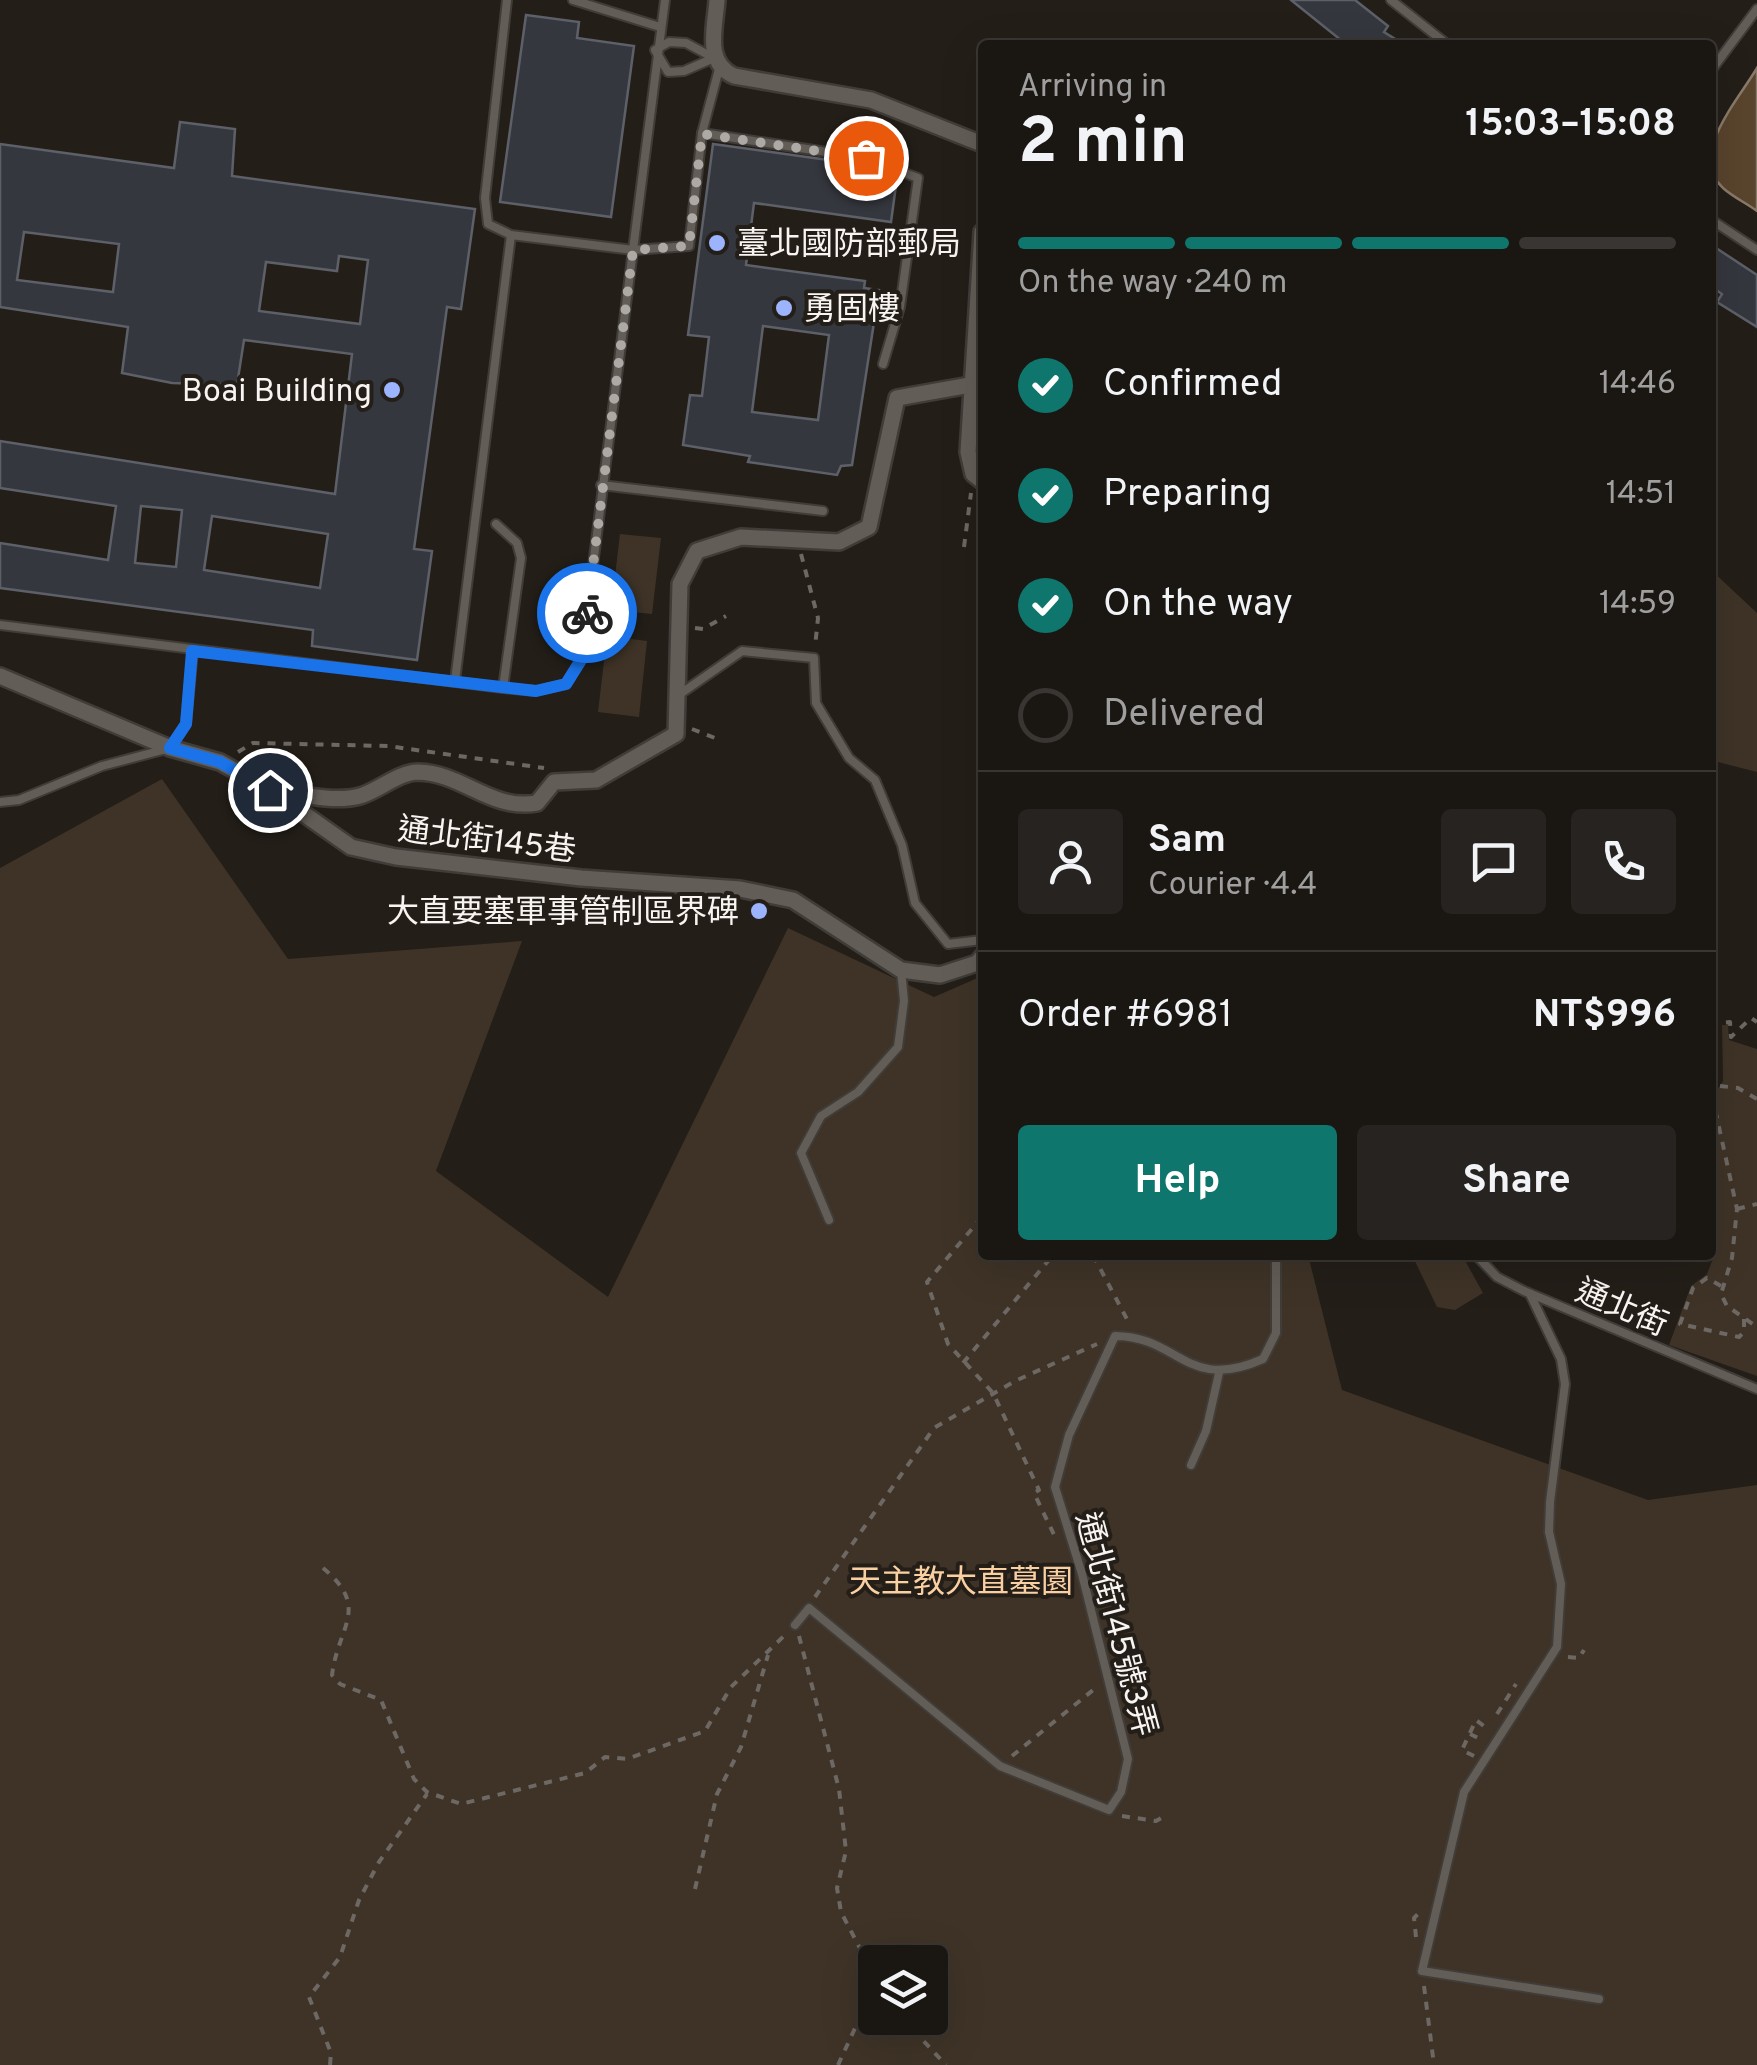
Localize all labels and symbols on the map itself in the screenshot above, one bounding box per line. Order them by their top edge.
pin [824,116,909,201]
place label: 臺北國防部郵局 [737,226,961,266]
marker: 臺北國防部郵局 [706,232,728,254]
place label: 勇固樓 [804,291,900,331]
marker: 勇固樓 [773,297,795,319]
place label: Boai Building [182,373,372,413]
marker: Boai Building [381,379,403,401]
courier [537,563,637,663]
pin [228,748,313,833]
street label: 通北街145巷 [395,811,578,873]
place label: 大直要塞軍事管制區界碑 [387,894,739,934]
marker: 大直要塞軍事管制區界碑 [748,900,770,922]
street label: 通北街 [1569,1273,1673,1347]
street label: 通北街145號3弄 [1065,1508,1163,1741]
park label: 天主教大直墓園 [849,1564,1073,1604]

